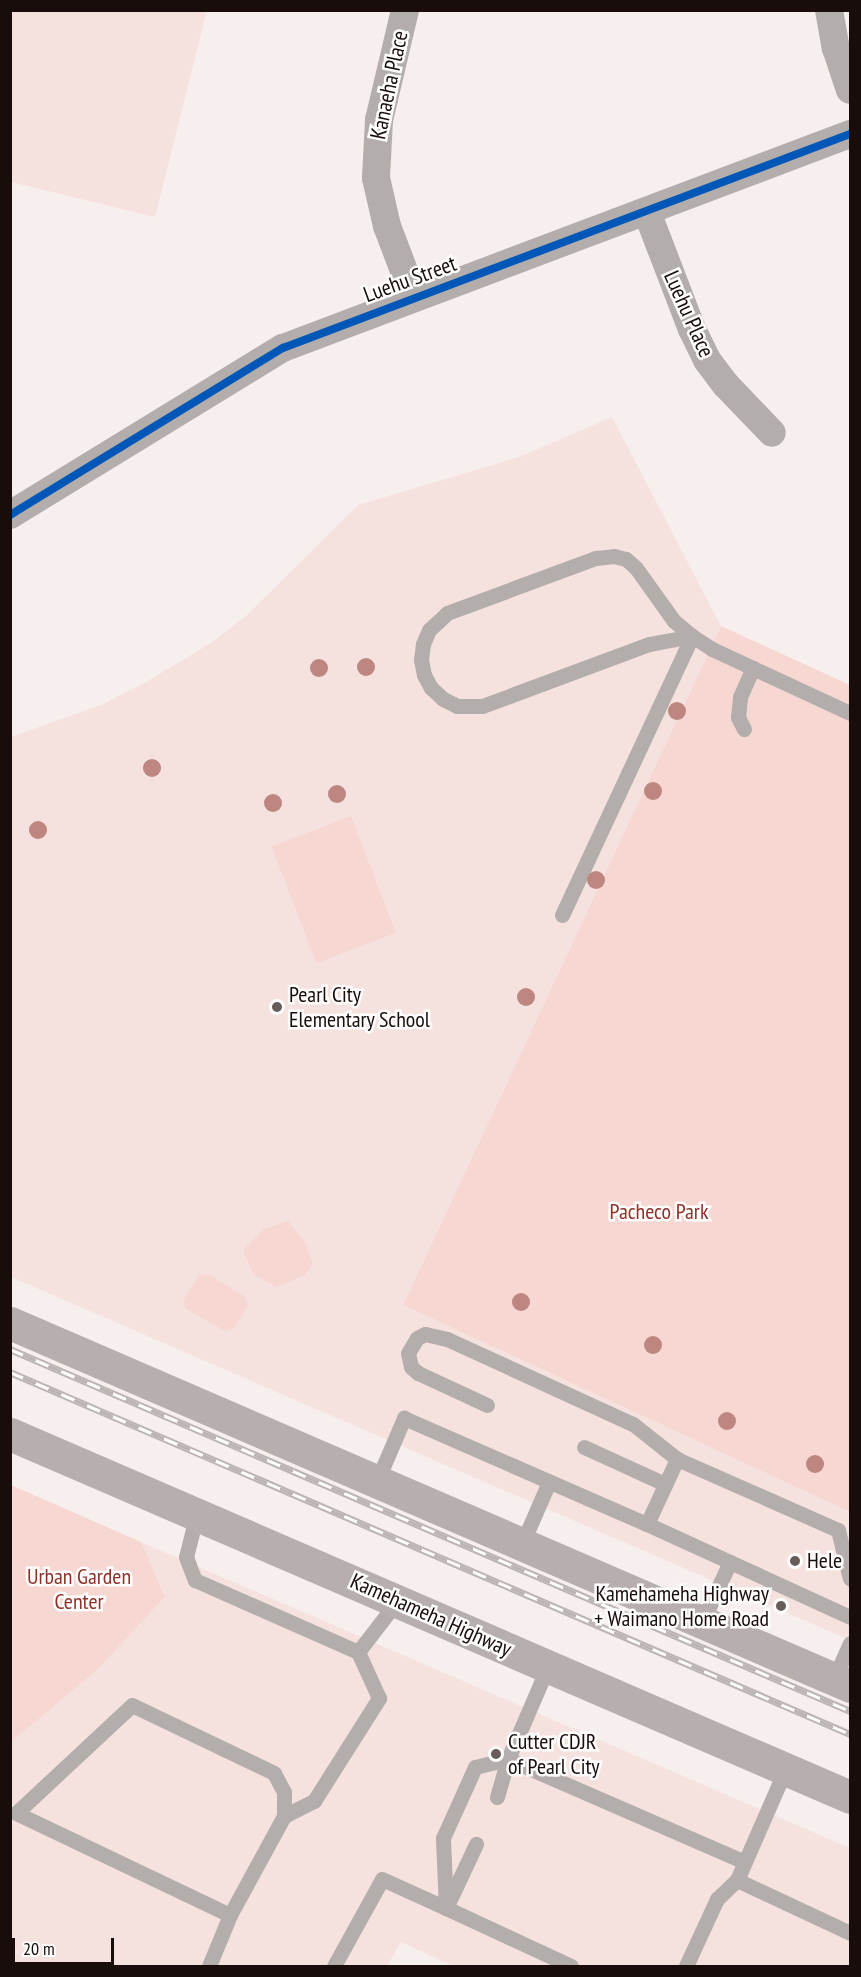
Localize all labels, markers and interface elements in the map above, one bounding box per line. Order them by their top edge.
street label: Kanaeha Place [365,28,413,142]
street label: Luehu Street [360,250,460,308]
street label: Luehu Place [658,267,720,361]
place label: Pearl City Elementary School [289,981,431,1032]
marker: Pearl City Elementary School [270,1000,284,1014]
park label: Pacheco Park [610,1199,708,1225]
place label: Hele [807,1548,842,1574]
marker: Hele [788,1554,802,1568]
park label: Urban Garden Center [27,1563,131,1615]
street label: Kamehameha Highway [346,1568,516,1662]
place label: Kamehameha Highway + Waimano Home Road [594,1580,769,1632]
marker: Kamehameha Highway + Waimano Home Road [774,1599,788,1613]
place label: Cutter CDJR of Pearl City [508,1728,600,1780]
marker: Cutter CDJR of Pearl City [489,1747,503,1761]
scale bar [15,1926,117,1964]
text: 20 m [23,1937,55,1960]

